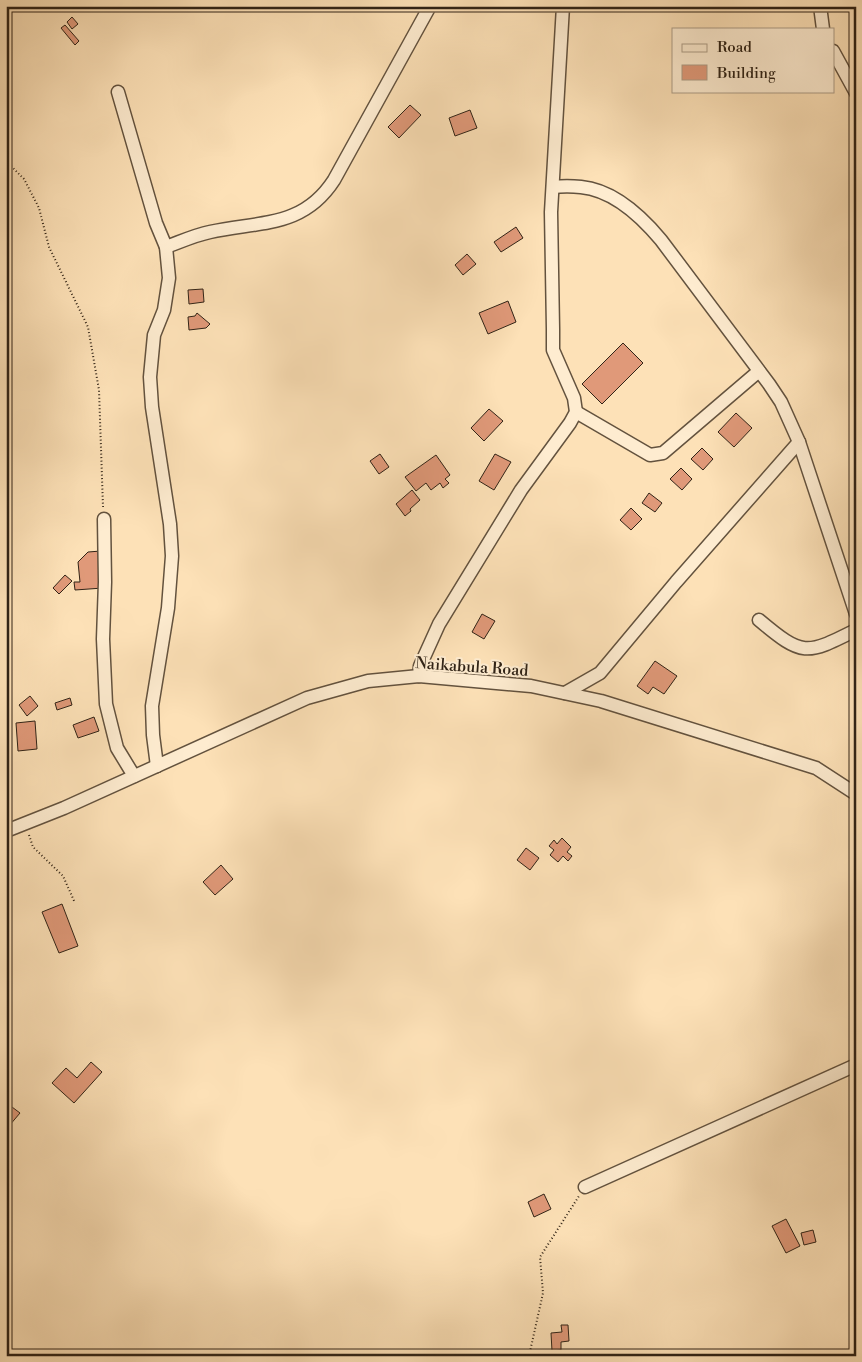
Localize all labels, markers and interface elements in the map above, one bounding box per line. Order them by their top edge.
legend [672,28,834,92]
text: Road [717,38,752,57]
text: Building [716,64,776,83]
street label: Naikabula Road [415,653,529,681]

